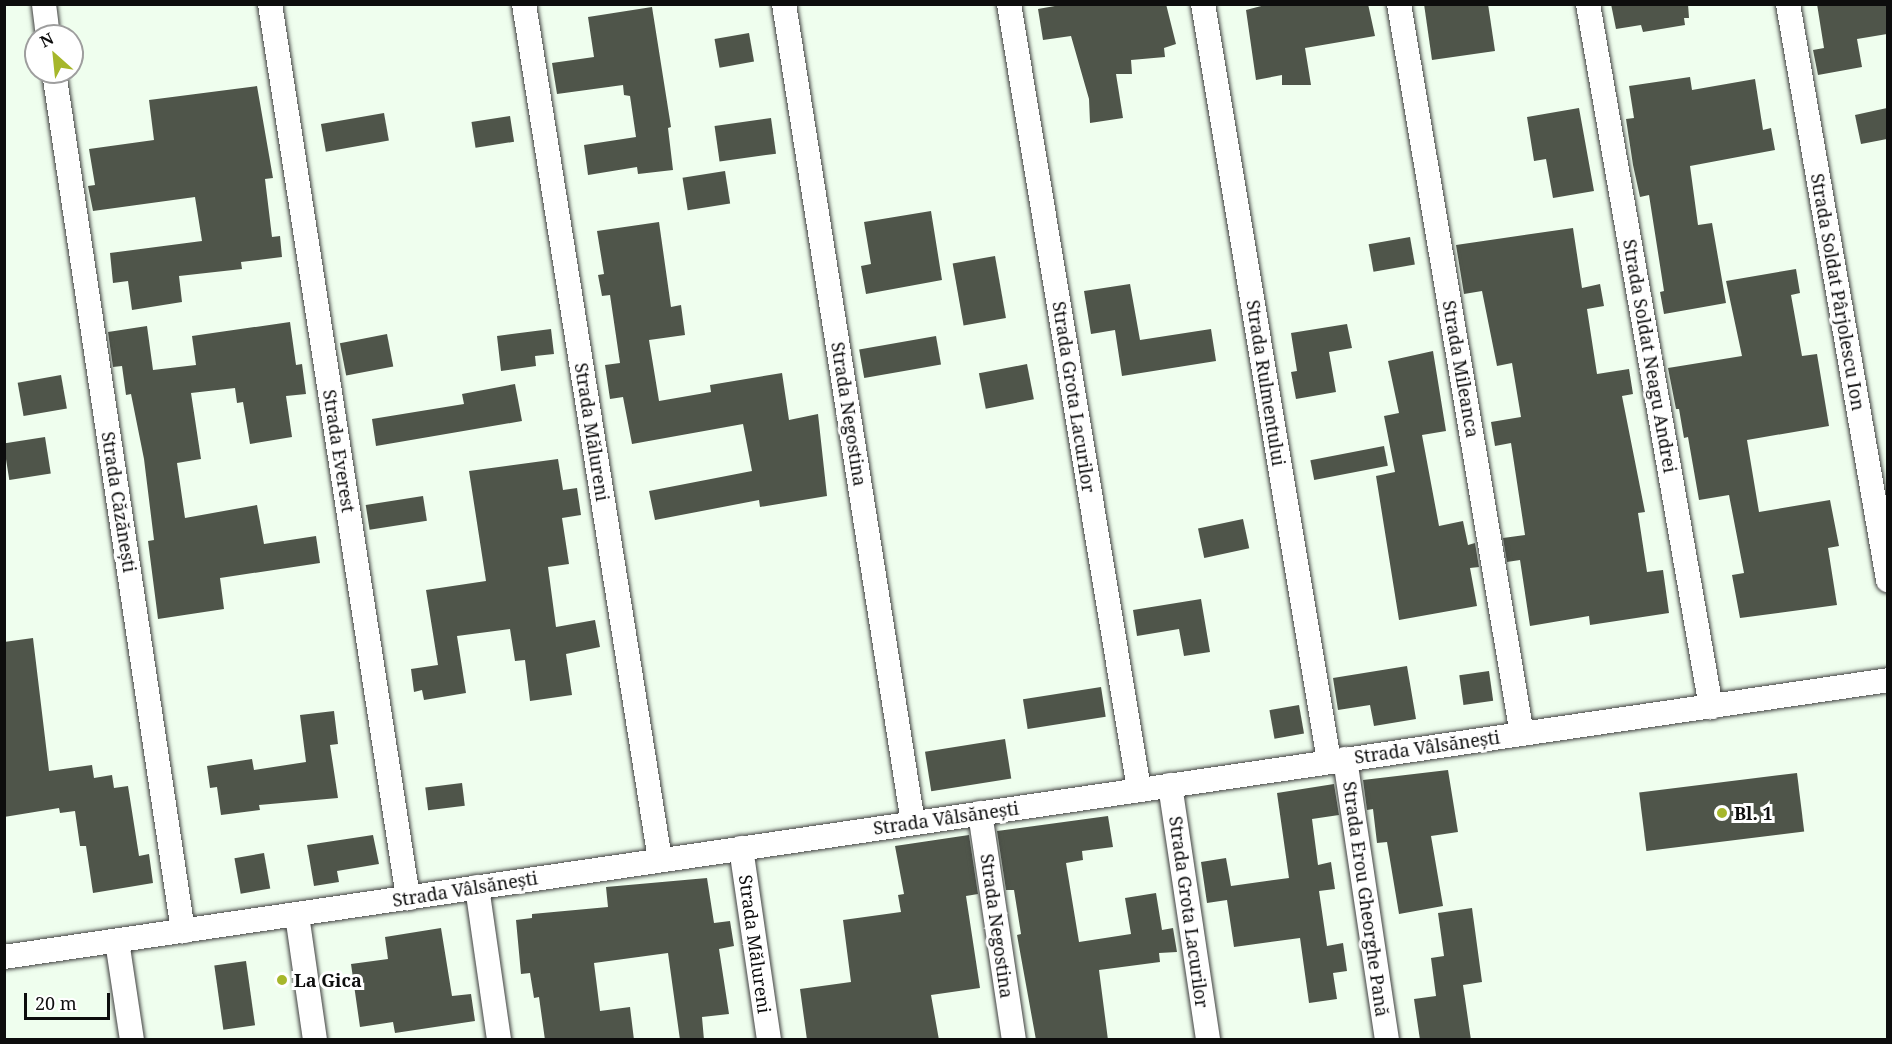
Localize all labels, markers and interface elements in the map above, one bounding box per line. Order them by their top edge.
north arrow [24,24,84,84]
text: N [36,27,57,52]
street label: Strada Soldat Pârjolescu Ion [1806,172,1870,412]
street label: Strada Soldat Neagu Andrei [1619,238,1681,474]
street label: Strada Rulmentului [1242,298,1290,468]
street label: Strada Mileanca [1438,299,1484,439]
street label: Strada Grota Lacurilor [1048,300,1100,494]
street label: Strada Negostina [827,340,871,488]
street label: Strada Mălureni [570,361,614,503]
street label: Strada Everest [319,388,359,514]
street label: Strada Căzănești [97,430,141,574]
street label: Strada Vâlsănești [1353,726,1501,768]
street label: Strada Erou Gheorghe Pană [1339,780,1393,1018]
street label: Strada Vâlsănești [872,797,1020,839]
place label: Bl. 1 [1734,802,1773,824]
marker: Bl. 1 [1715,806,1729,820]
street label: Strada Grota Lacurilor [1165,815,1213,1009]
street label: Strada Negostina [976,852,1018,1000]
street label: Strada Vâlsănești [391,867,539,911]
street label: Strada Mălureni [735,873,775,1015]
place label: La Gica [294,969,362,991]
marker: La Gica [275,973,289,987]
scale bar [27,981,112,1019]
text: 20 m [35,991,77,1015]

